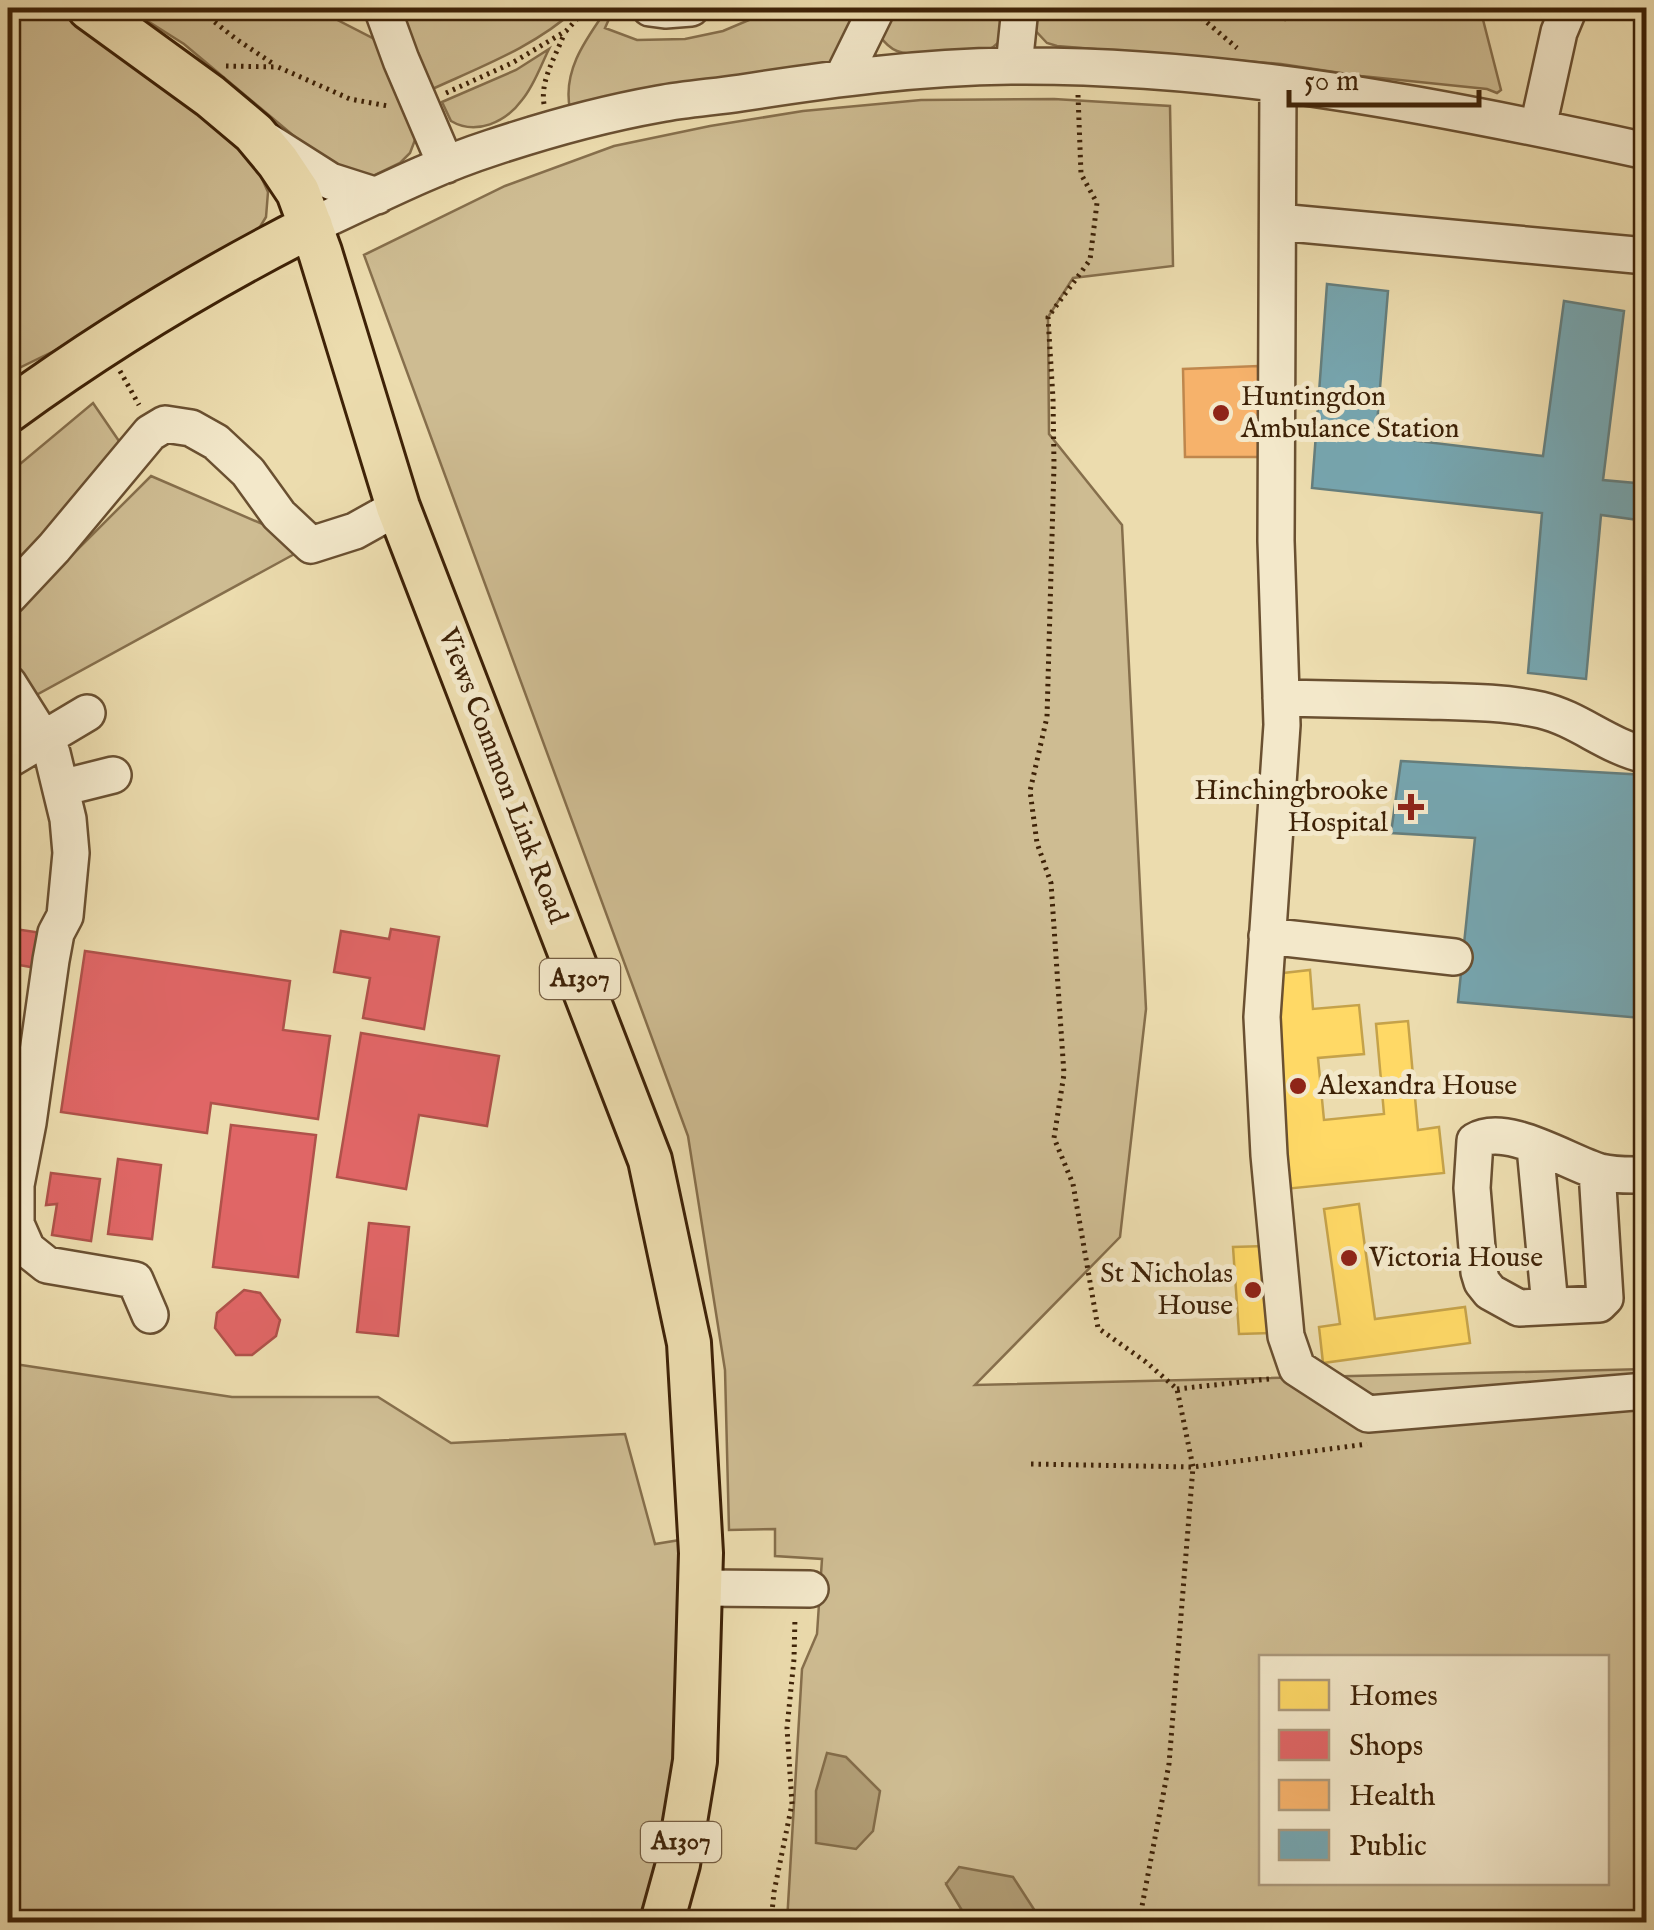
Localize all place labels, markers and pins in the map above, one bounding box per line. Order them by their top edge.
place label: Huntingdon Ambulance Station [1240,380,1459,447]
marker: Huntingdon Ambulance Station [1210,402,1232,424]
place label: Hinchingbrooke Hospital [1194,774,1388,841]
marker: Hinchingbrooke Hospital [1398,794,1424,820]
place label: Alexandra House [1317,1069,1517,1104]
marker: Alexandra House [1287,1075,1309,1097]
place label: Victoria House [1368,1241,1543,1276]
marker: Victoria House [1338,1247,1360,1269]
place label: St Nicholas House [1100,1257,1233,1324]
marker: St Nicholas House [1242,1279,1264,1301]

